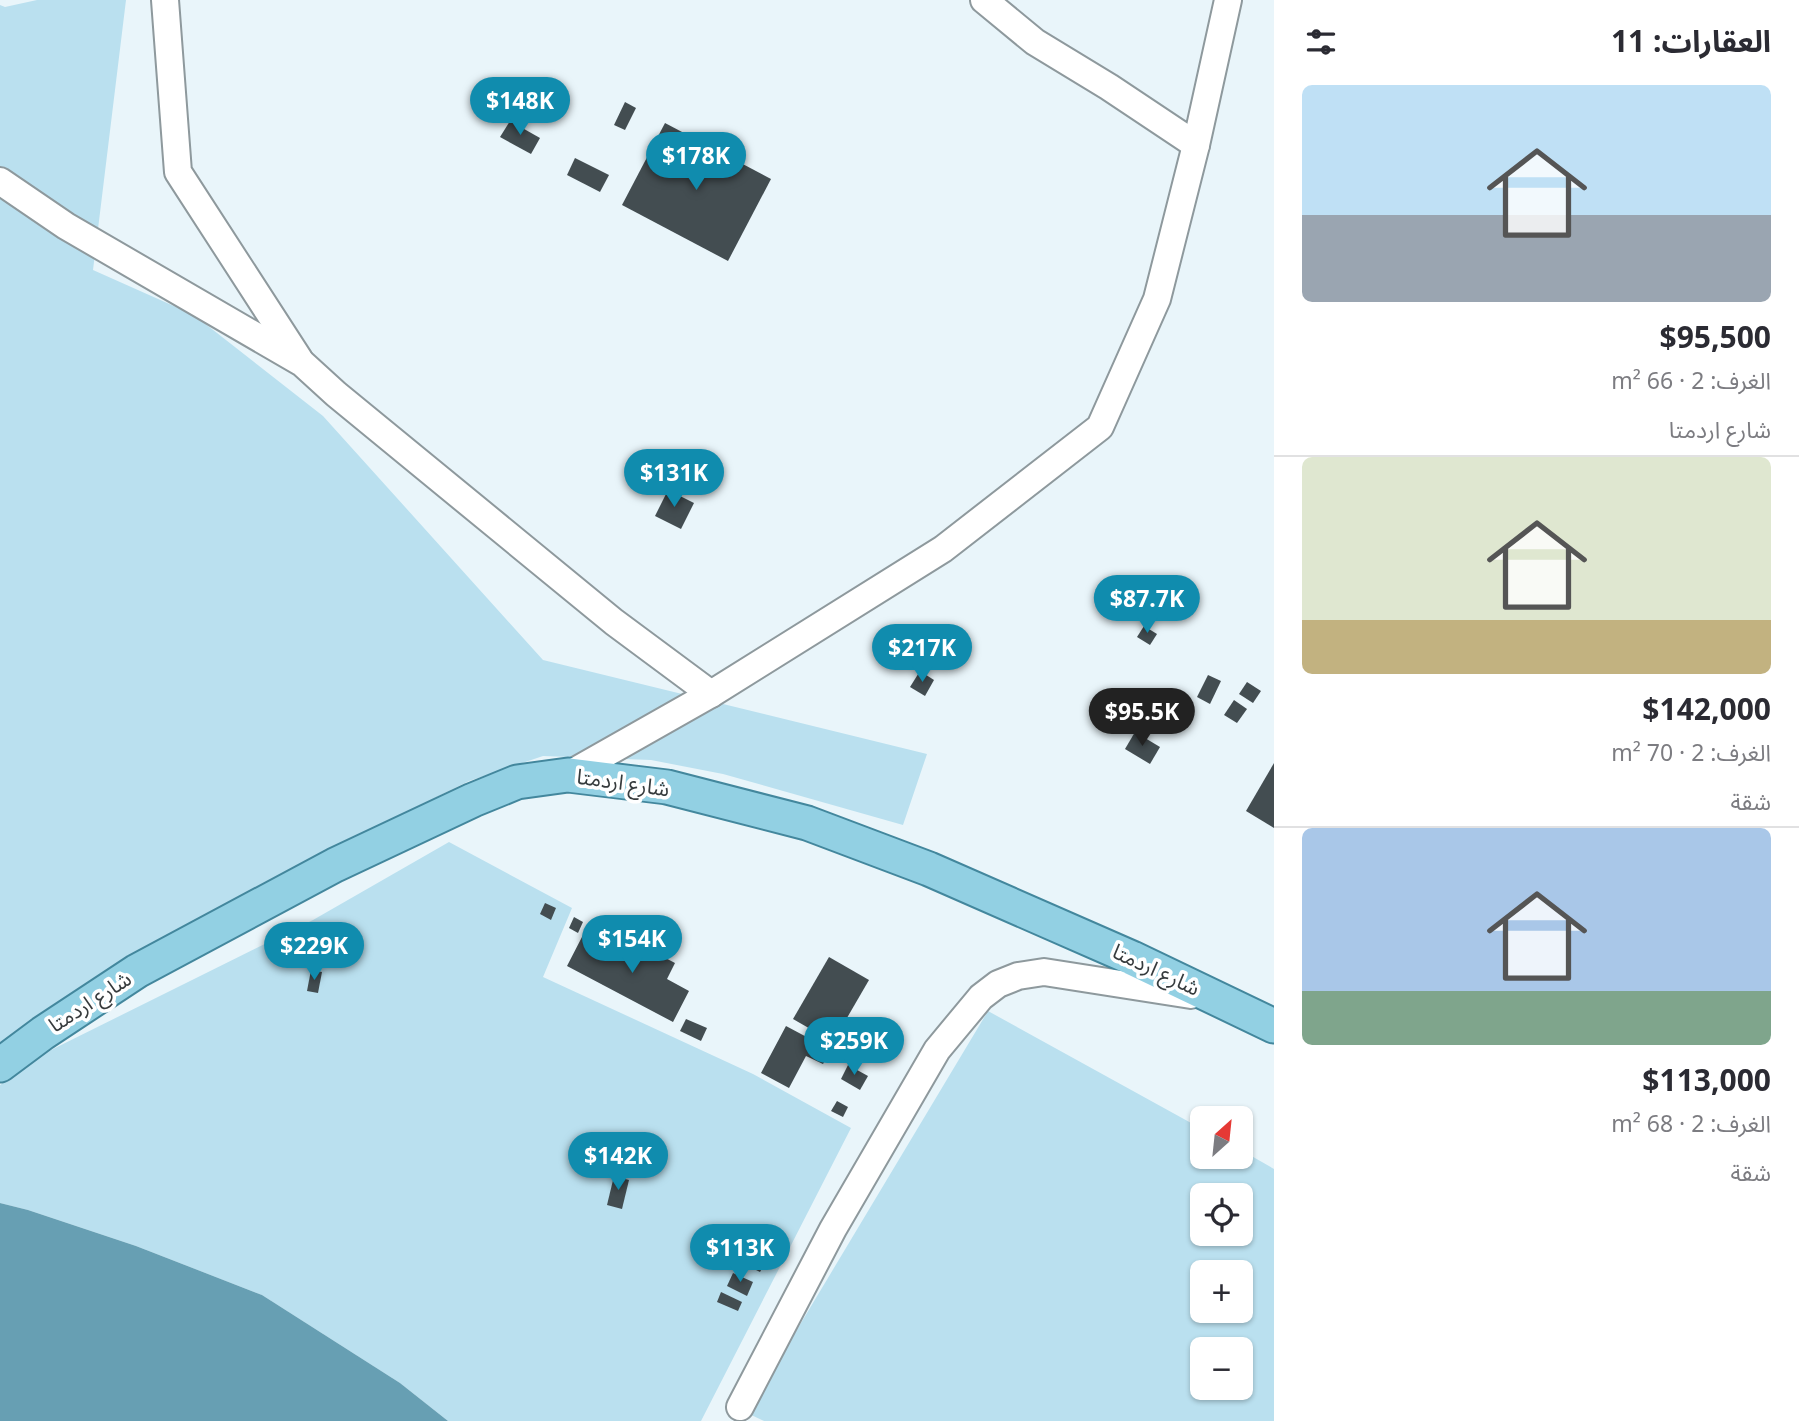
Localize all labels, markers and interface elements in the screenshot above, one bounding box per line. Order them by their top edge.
text: العقارات: 11 [1611,20,1771,61]
icon: filters [1302,23,1340,61]
pin: $148K [471,78,569,137]
text: $148K [486,84,554,116]
icon: home [1474,130,1600,256]
pin: $178K [647,132,745,192]
text: $178K [662,139,730,171]
text: $95,500 [1659,316,1771,357]
text: الغرف: 2 · 66 m² [1611,364,1771,396]
text: شارع اردمتا [1669,413,1771,445]
pin: $131K [625,449,723,509]
text: $131K [640,456,708,488]
icon: home [1474,502,1600,628]
pin: $87.7K [1090,576,1204,635]
text: $87.7K [1110,582,1184,614]
pin: $217K [873,624,971,684]
text: $217K [888,631,956,663]
pin: $95.5K [1085,688,1199,748]
text: $142,000 [1642,688,1771,729]
text: $95.5K [1105,695,1179,727]
text: الغرف: 2 · 70 m² [1611,736,1771,768]
street label: شارع اردمتا [575,762,671,804]
text: شقة [1730,785,1771,817]
icon: home [1474,873,1600,999]
pin: $154K [583,916,681,975]
pin: $229K [265,922,363,982]
text: $154K [598,922,666,954]
text: $229K [280,929,348,961]
street label: شارع اردمتا [1107,937,1205,1003]
street label: شارع اردمتا [43,964,137,1040]
pin: $259K [805,1018,903,1077]
text: $259K [820,1024,888,1056]
text: $113,000 [1642,1059,1771,1100]
north arrow [1190,1106,1253,1169]
map controls [1190,1106,1253,1400]
text: الغرف: 2 · 68 m² [1611,1107,1771,1139]
pin: $142K [569,1132,667,1192]
text: $142K [584,1139,652,1171]
text: شقة [1730,1156,1771,1188]
button: locate [1190,1183,1253,1246]
pin: $113K [691,1224,789,1284]
text: $113K [706,1231,774,1263]
button: + [1190,1260,1253,1323]
button: − [1190,1337,1253,1400]

